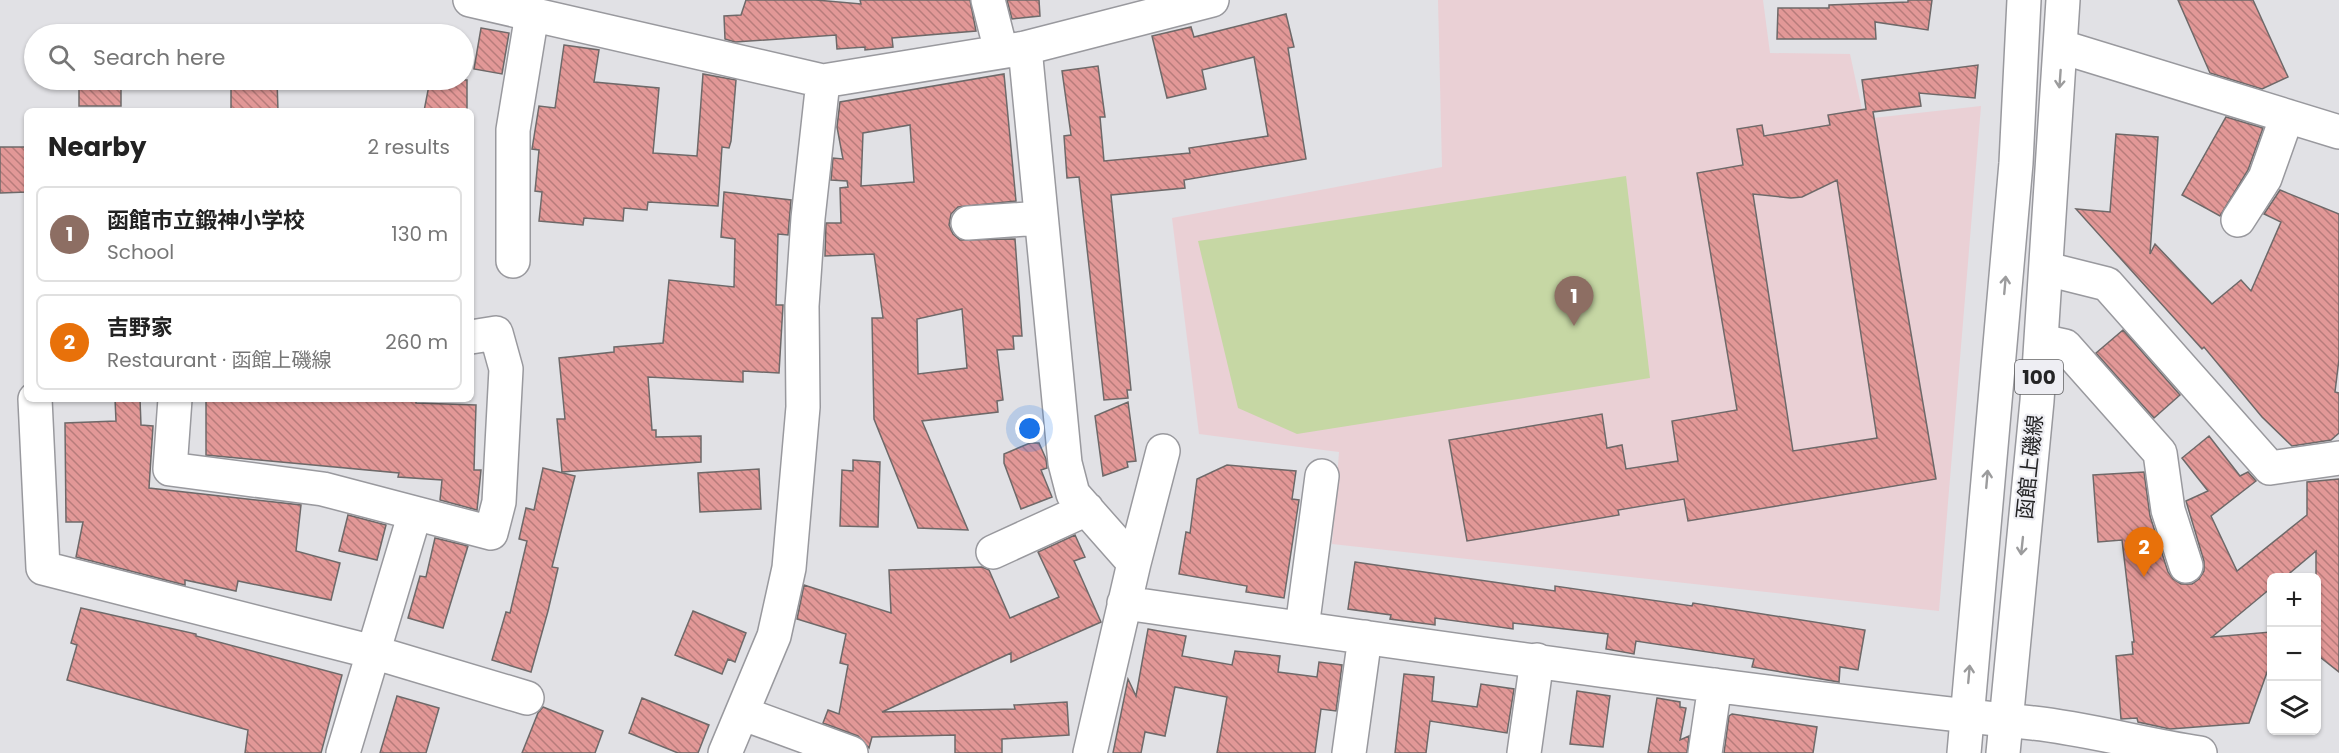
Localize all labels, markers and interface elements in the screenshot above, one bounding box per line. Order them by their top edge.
search box [24,24,474,90]
icon: search [45,41,78,74]
text: Search here [93,42,226,73]
one-way arrow [2054,69,2065,89]
text: Nearby [48,129,146,165]
text: 2 results [367,133,450,161]
text: 函館市立鍛神小学校 [107,205,305,236]
text: 1 [66,220,73,248]
text: 130 m [391,220,448,248]
text: School [107,238,174,266]
pin: 1 [1554,276,1594,326]
one-way arrow [2000,276,2011,296]
text: 吉野家 [107,312,173,343]
text: 2 [64,328,75,356]
text: 260 m [385,328,448,356]
text: Restaurant · 函館上磯線 [107,346,332,374]
road number: 100 [2015,360,2063,394]
street label: 函館上磯線 [2010,413,2049,521]
your location [1015,414,1044,443]
one-way arrow [1982,470,1993,490]
pin: 2 [2124,528,2164,577]
one-way arrow [2017,535,2028,555]
map controls [2267,573,2321,735]
button: + [2267,573,2321,627]
button: − [2267,627,2321,681]
one-way arrow [1964,664,1975,684]
button: layers [2267,681,2321,735]

